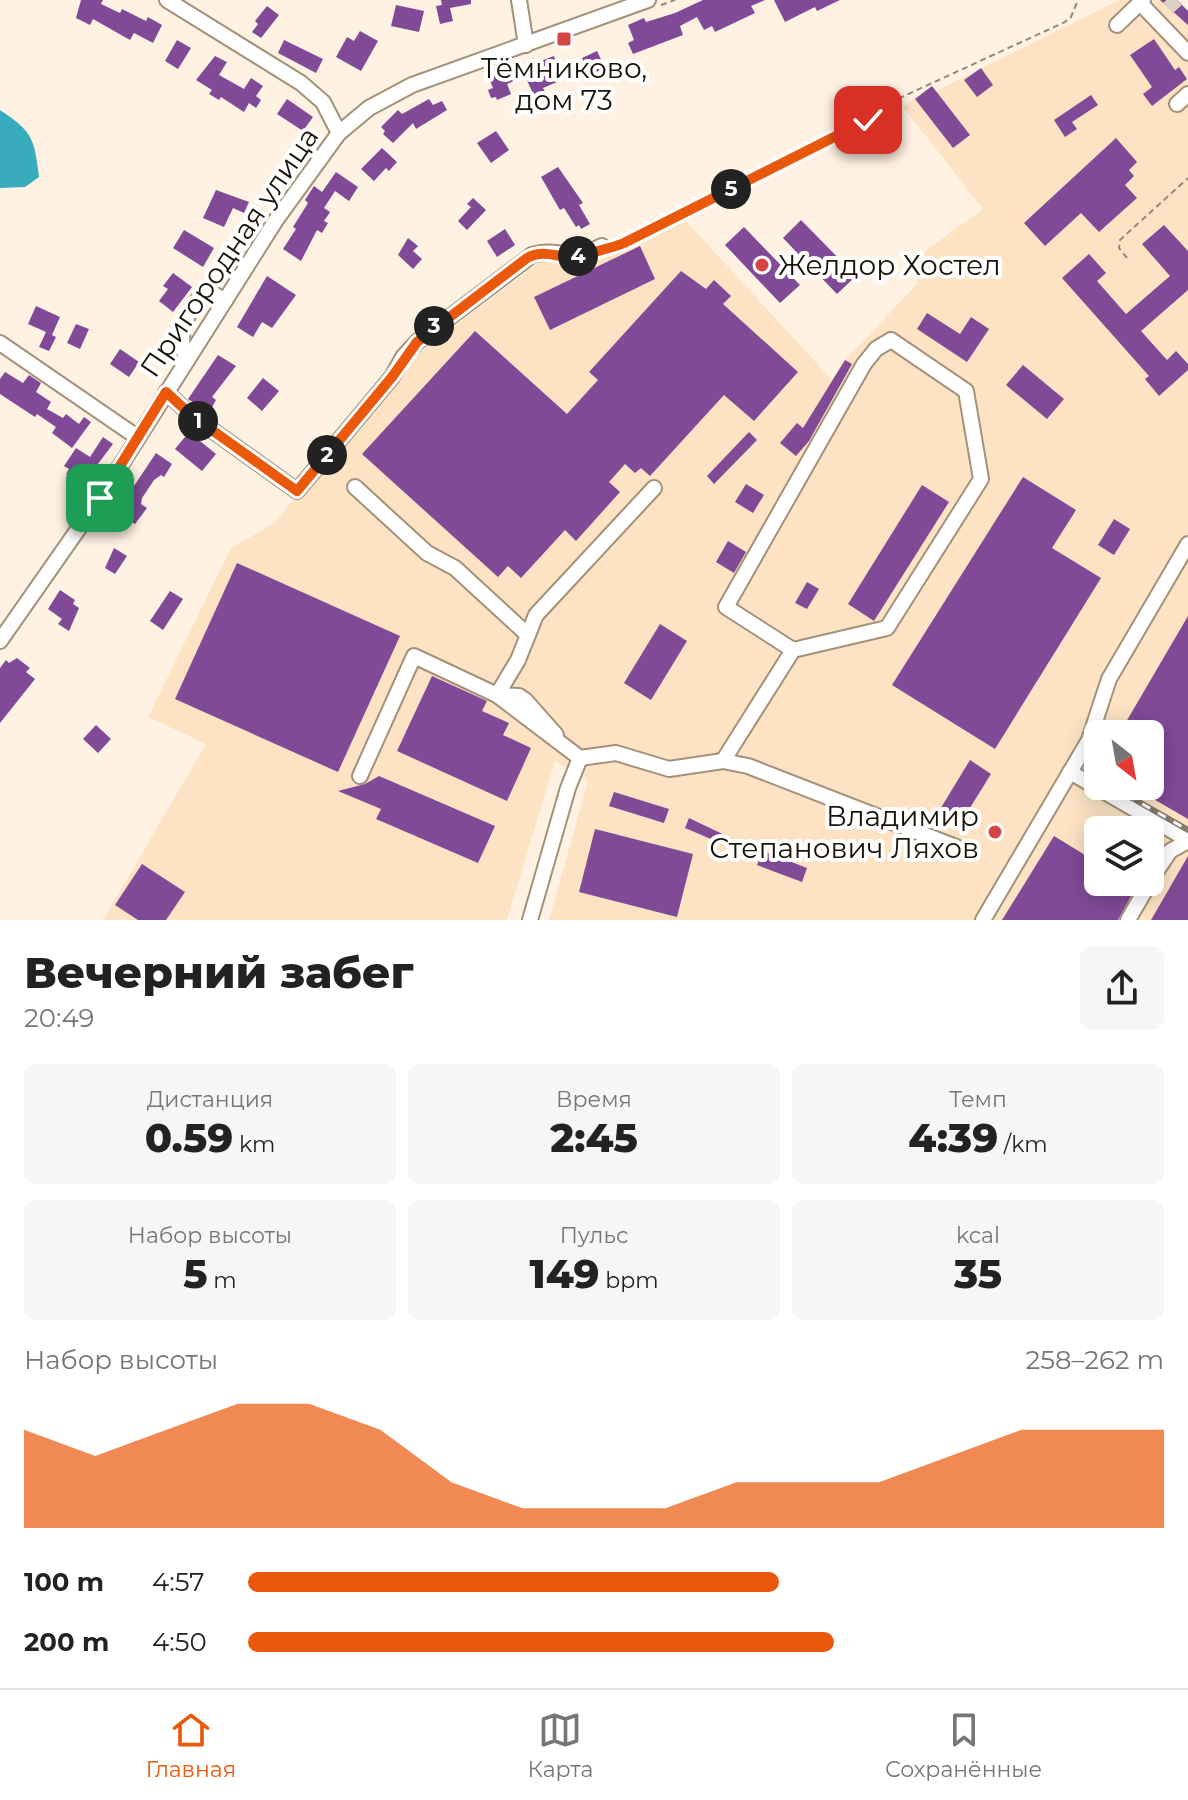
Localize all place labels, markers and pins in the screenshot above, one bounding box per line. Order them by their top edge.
marker: Тёмниково, дом 73 [555,30,573,48]
place label: Тёмниково, дом 73 [481,51,647,117]
pin [834,86,902,154]
pin: 5 [711,169,751,209]
pin: 4 [558,236,598,276]
place label: Желдор Хостел [778,248,1001,282]
marker: Желдор Хостел [753,256,771,274]
pin: 3 [414,306,454,346]
pin: 1 [178,401,218,441]
pin: 2 [307,435,347,475]
pin [66,464,134,532]
place label: Владимир Степанович Ляхов [709,799,979,865]
marker: Владимир Степанович Ляхов [986,823,1004,841]

